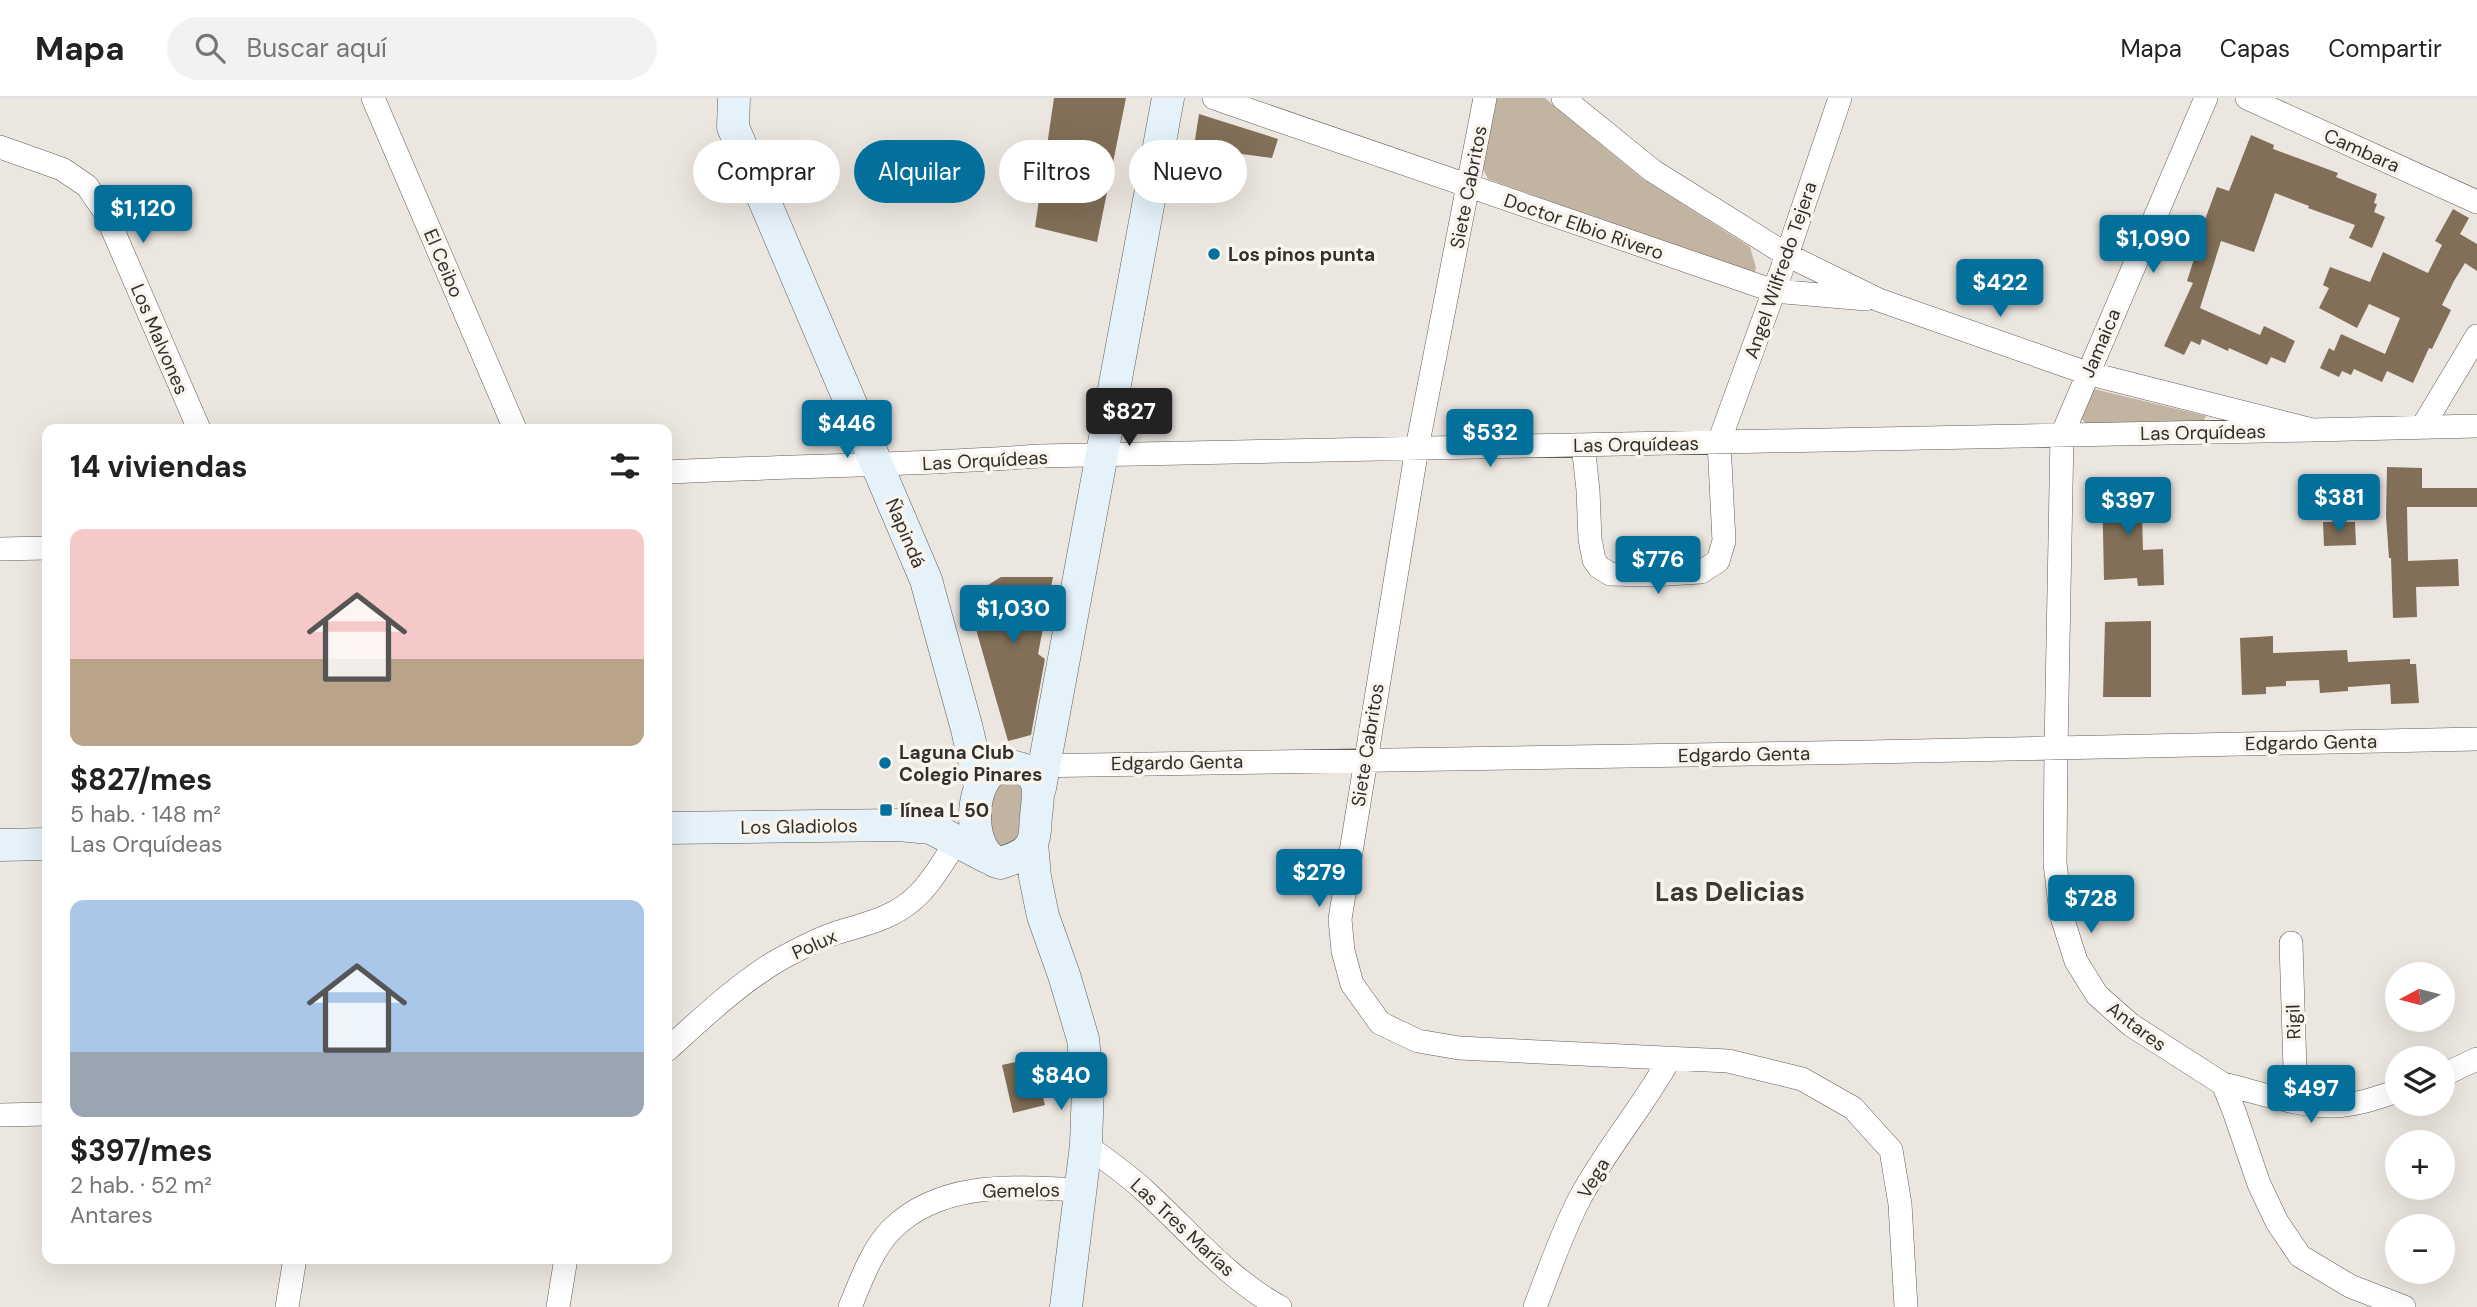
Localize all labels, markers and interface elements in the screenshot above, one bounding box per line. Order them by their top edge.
search box [167,17,657,80]
text: Mapa [35,27,125,70]
icon: search [191,29,229,67]
text: Buscar aquí [247,31,387,65]
text: Mapa [2120,33,2182,64]
text: Capas [2220,33,2290,64]
text: Compartir [2328,33,2442,64]
street label: Cambara [2320,123,2404,178]
street label: Siete Cabritos [1444,124,1493,251]
chip: Comprar [693,140,840,203]
chip: Alquilar [854,140,985,203]
chip: Filtros [999,140,1115,203]
chip: Nuevo [1129,140,1247,203]
street label: Angel Wilfredo Tejera [1738,178,1823,362]
pin: $1,120 [86,186,200,245]
street label: Doctor Elbio Rivero [1501,187,1667,266]
text: $1,120 [110,193,176,223]
pin: $1,090 [2096,216,2210,275]
text: $1,090 [2116,223,2190,253]
street label: El Ceibo [418,225,469,301]
place label: Los pinos punta [1228,242,1375,267]
marker: Los pinos punta [1206,246,1222,262]
pin: $422 [1959,260,2041,319]
text: $422 [1972,267,2028,297]
street label: Los Malvones [125,280,194,398]
street label: Jamaica [2075,305,2126,382]
pin: $827 [1088,388,1170,448]
text: $827 [1102,396,1156,426]
pin: $446 [806,400,888,460]
text: $446 [818,408,876,438]
pin: $532 [1449,410,1531,469]
text: $532 [1462,417,1518,447]
street label: Las Orquídeas [2140,419,2266,446]
street label: Las Orquídeas [1573,431,1699,458]
street label: Las Orquídeas [921,445,1049,476]
text: 14 viviendas [70,447,248,486]
icon: filters [606,447,644,485]
pin: $381 [2298,474,2380,534]
pin: $397 [2087,478,2169,537]
text: $381 [2314,482,2364,512]
text: $397 [2101,485,2155,515]
street label: Ñapindá [880,495,931,572]
pin: $776 [1617,536,1699,596]
text: $776 [1632,544,1684,574]
icon: home [294,574,420,700]
pin: $1,030 [956,586,1070,645]
text: $1,030 [976,593,1050,623]
street label: Siete Cabritos [1345,682,1390,809]
street label: Edgardo Genta [2245,729,2377,756]
place label: Laguna Club Colegio Pinares [899,740,1042,787]
street label: Edgardo Genta [1678,741,1810,768]
street label: Edgardo Genta [1111,749,1243,776]
marker: Laguna Club Colegio Pinares [877,755,893,771]
text: $827/mes [70,760,212,799]
place label: línea L 50 [900,798,989,823]
text: 5 hab. · 148 m² [70,799,221,829]
marker: línea L 50 [878,802,894,818]
street label: Los Gladiolos [740,813,858,840]
text: Las Orquídeas [70,829,222,859]
pin: $279 [1278,850,1360,909]
text: $279 [1292,857,1346,887]
district label: Las Delicias [1655,875,1805,909]
pin: $728 [2050,876,2132,935]
text: $728 [2064,883,2118,913]
street label: Polux [788,923,841,965]
icon: home [294,945,420,1071]
north arrow [2385,962,2455,1032]
map controls [2385,962,2455,1284]
street label: Antares [2102,996,2172,1057]
street label: Rigil [2280,1004,2307,1040]
button: layers [2385,1046,2455,1116]
pin: $840 [1020,1052,1102,1112]
text: $840 [1031,1060,1091,1090]
pin: $497 [2270,1066,2352,1125]
text: $497 [2283,1073,2339,1103]
button: + [2385,1130,2455,1200]
text: $397/mes [70,1131,213,1170]
street label: Vega [1572,1153,1615,1203]
text: 2 hab. · 52 m² [70,1170,212,1200]
street label: Las Tres Marías [1125,1173,1240,1282]
street label: Gemelos [982,1177,1060,1204]
text: Antares [70,1200,153,1230]
button: − [2385,1214,2455,1284]

